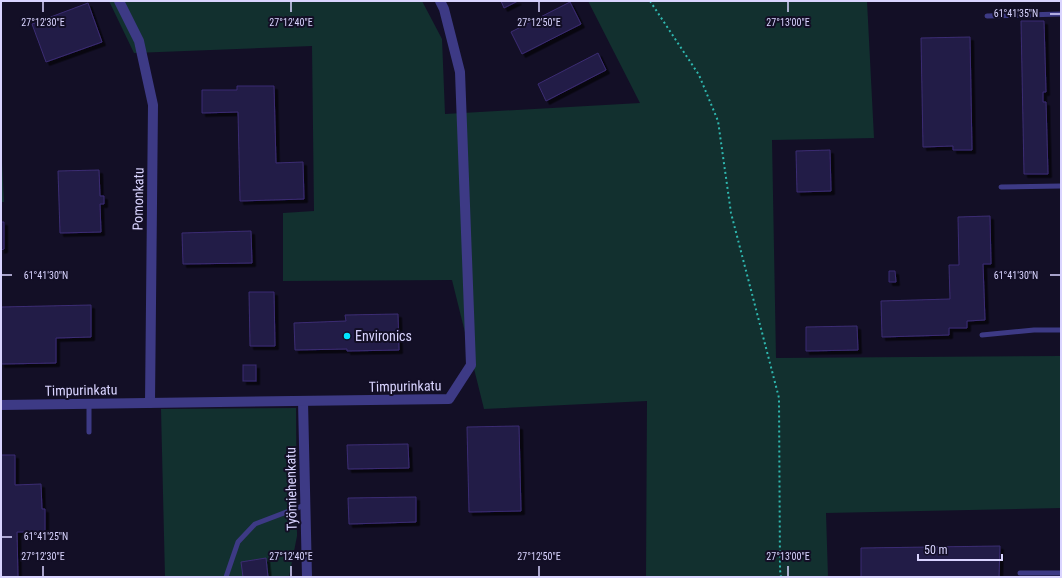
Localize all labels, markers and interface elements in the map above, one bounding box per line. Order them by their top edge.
text: 61°41'35"N [994,8,1038,19]
text: 27°12'30"E [21,17,65,28]
text: 27°12'40"E [269,17,313,28]
text: 27°12'50"E [517,17,561,28]
text: 27°13'00"E [766,17,810,28]
street label: Pomonkatu [129,167,147,231]
text: 61°41'30"N [24,270,68,281]
text: 61°41'30"N [994,270,1038,281]
place label: Environics [355,328,412,344]
marker: Environics [342,331,352,341]
street label: Timpurinkatu [368,377,442,395]
street label: Timpurinkatu [44,381,118,399]
street label: Työmiehenkatu [282,447,300,531]
text: 61°41'25"N [24,531,68,542]
scale bar [918,536,1002,562]
text: 50 m [924,543,948,557]
text: 27°12'30"E [21,551,65,562]
text: 27°12'40"E [269,551,313,562]
text: 27°12'50"E [517,551,561,562]
text: 27°13'00"E [766,551,810,562]

